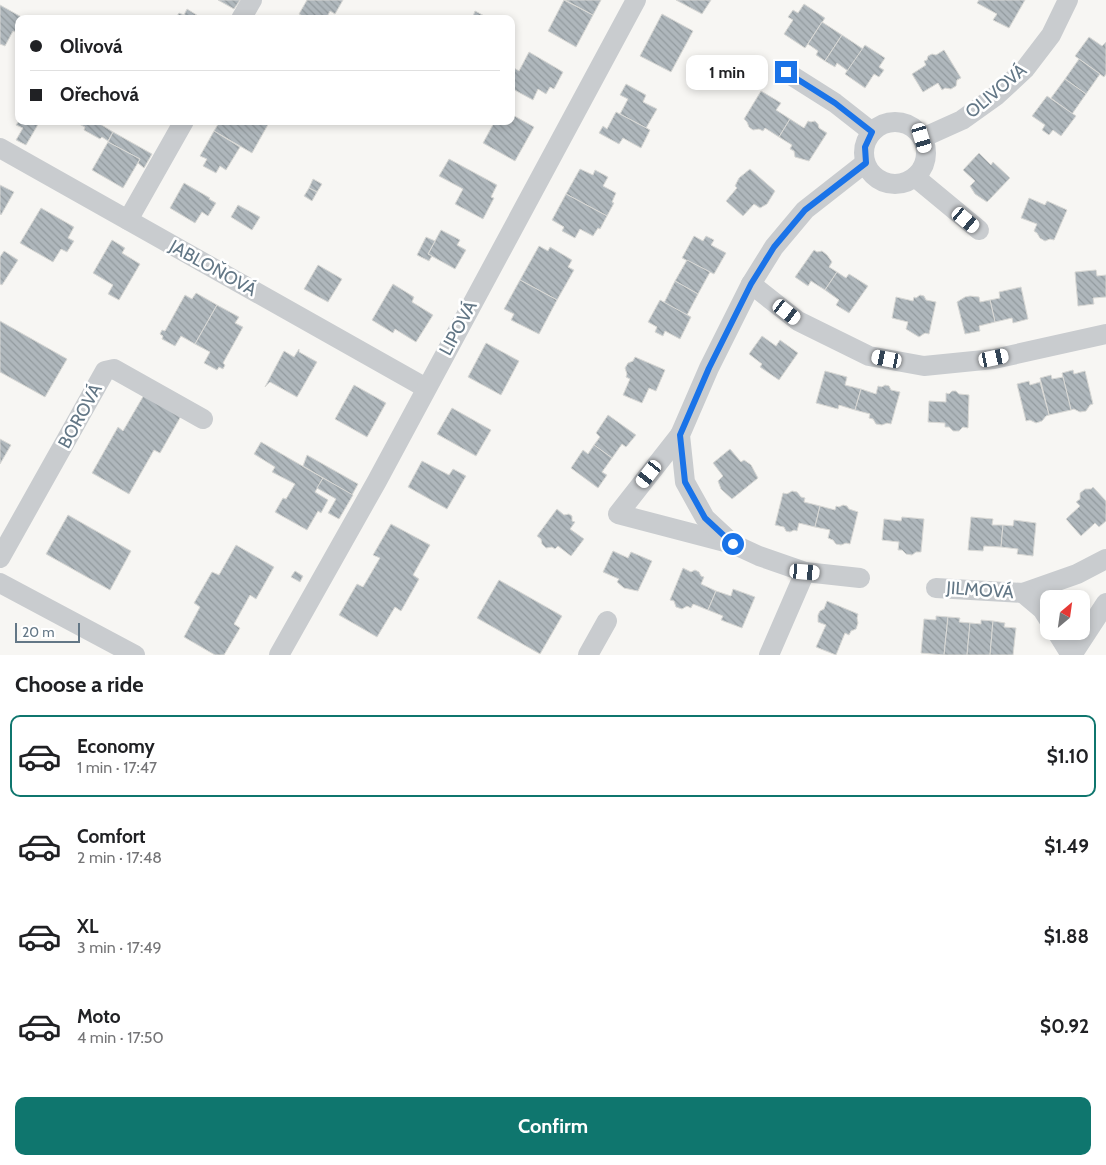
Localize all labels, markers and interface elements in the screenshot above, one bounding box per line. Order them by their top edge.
text: Olivová [60,35,123,58]
callout: 1 min [686,54,768,90]
street label: OLIVOVÁ [961,59,1031,123]
route end [775,61,797,83]
text: 1 min [709,63,745,82]
text: Ořechová [60,83,139,106]
car [910,121,933,155]
car [949,205,982,235]
street label: JABLOŇOVÁ [165,234,261,301]
street label: LIPOVÁ [434,297,482,359]
car [770,297,803,327]
car [977,348,1010,368]
car [870,349,903,369]
street label: BOROVÁ [53,380,107,452]
car [633,458,664,490]
route start [722,533,744,555]
car [789,563,820,581]
street label: JILMOVÁ [945,577,1014,603]
north arrow [1040,590,1090,640]
map controls [1040,590,1090,640]
scale bar [15,620,80,643]
text: 20 m [22,623,55,641]
text: Choose a ride [15,671,144,698]
icon: car [17,734,62,779]
text: Economy [77,735,155,758]
text: $1.10 [1047,745,1089,768]
text: 1 min · 17:47 [77,758,157,777]
icon: car [17,824,62,869]
text: Comfort [77,825,146,848]
text: $1.49 [1044,835,1089,858]
text: 2 min · 17:48 [77,848,162,867]
icon: car [17,914,62,959]
text: XL [77,915,98,938]
text: $1.88 [1044,925,1089,948]
text: 3 min · 17:49 [77,938,162,957]
icon: car [17,1004,62,1049]
text: Moto [77,1005,121,1028]
text: $0.92 [1040,1015,1089,1038]
text: 4 min · 17:50 [77,1028,164,1047]
button: Confirm [15,1097,1091,1155]

